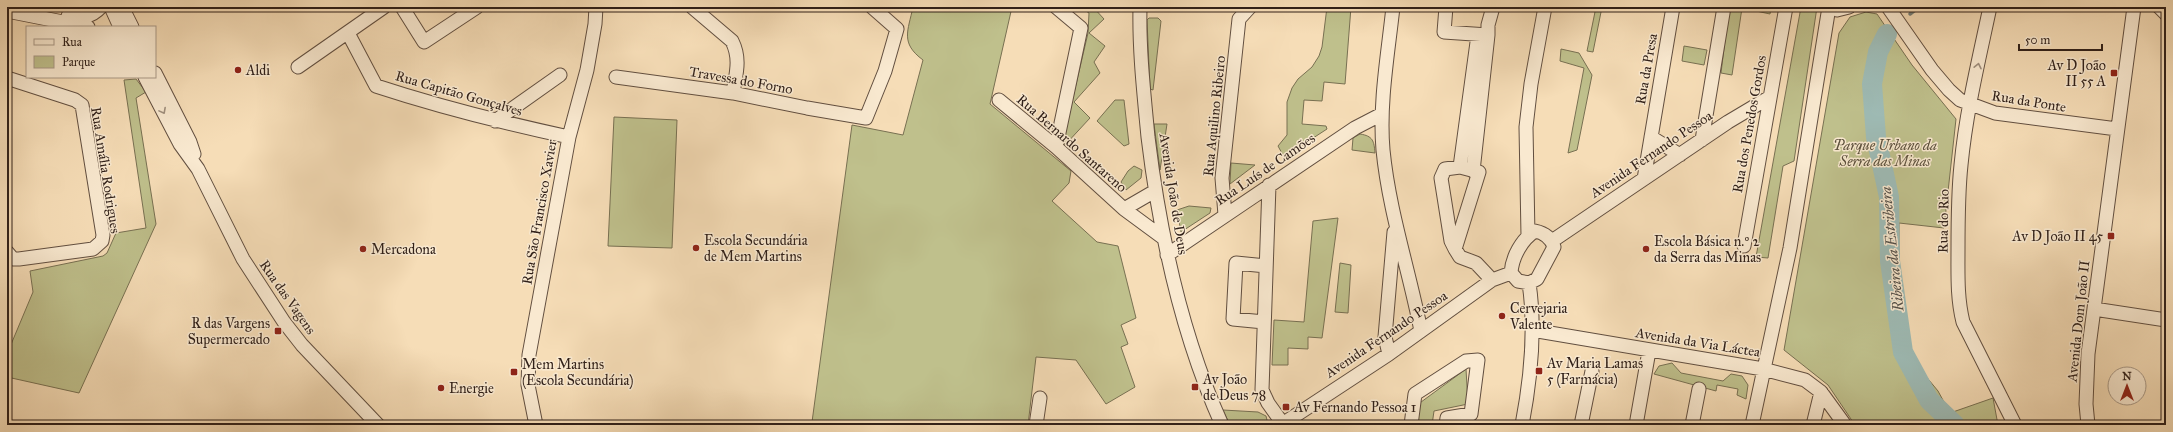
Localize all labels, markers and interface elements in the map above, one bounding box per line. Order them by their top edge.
legend [26,26,156,78]
scale bar [2019,26,2102,52]
street label: Rua da Presa [1632,32,1661,106]
text: 50 m [2025,33,2050,47]
text: Rua [62,35,83,49]
street label: Rua dos Penedos Gordos [1729,54,1770,194]
text: Parque [62,55,95,70]
street label: Rua Aquilino Ribeiro [1200,55,1230,177]
place label: Av D João II 55 A [2047,57,2107,90]
place label: Aldi [245,62,270,79]
street label: Travessa do Forno [688,63,794,98]
one-way arrow [1973,63,1981,69]
marker: Aldi [233,65,243,75]
street label: Rua Capitão Gonçalves [393,67,524,120]
marker: Av D João II 55 A [2109,68,2119,78]
street label: Rua da Ponte [1990,87,2068,116]
street label: Rua Bernardo Santareno [1013,91,1130,196]
street label: Rua Amália Rodrigues [87,106,124,235]
one-way arrow [159,107,166,115]
street label: Avenida Fernando Pessoa [1586,107,1716,202]
street label: Rua Luís de Camões [1212,130,1319,209]
street label: Avenida João de Deus [1154,131,1191,256]
park label: Parque Urbano da Serra das Minas [1833,137,1937,170]
street label: Rua São Francisco Xavier [518,138,561,286]
water label: Ribeira da Estribeira [1876,186,1908,313]
street label: Rua do Rio [1934,189,1953,253]
place label: Av D João II 45 [2011,228,2103,246]
marker: Av D João II 45 [2106,231,2116,241]
place label: Escola Secundária de Mem Martins [704,232,808,265]
place label: Escola Básica n.º 2 da Serra das Minas [1654,233,1761,266]
place label: Mercadona [371,241,436,258]
marker: Escola Secundária de Mem Martins [691,243,701,253]
marker: Mercadona [358,244,368,254]
marker: Escola Básica n.º 2 da Serra das Minas [1641,244,1651,254]
street label: Rua das Vagens [256,257,319,338]
street label: Avenida Dom João II [2064,259,2094,384]
street label: Avenida Fernando Pessoa [1321,287,1451,382]
place label: Cervejaria Valente [1509,300,1568,333]
marker: Cervejaria Valente [1497,311,1507,321]
place label: R das Vargens Supermercado [188,315,270,348]
street label: Avenida da Via Láctea [1633,324,1762,361]
marker: R das Vargens Supermercado [273,326,283,336]
place label: Av Maria Lamas 5 (Farmácia) [1546,355,1643,389]
place label: Mem Martins (Escola Secundária) [522,356,634,390]
marker: Av Maria Lamas 5 (Farmácia) [1534,366,1544,376]
north arrow [2107,366,2147,406]
marker: Mem Martins (Escola Secundária) [509,367,519,377]
text: N [2122,370,2132,383]
place label: Av João de Deus 78 [1202,371,1266,404]
place label: Energie [449,380,494,397]
marker: Av João de Deus 78 [1190,382,1200,392]
marker: Energie [436,383,446,393]
place label: Av Fernando Pessoa 1 [1293,399,1417,416]
marker: Av Fernando Pessoa 1 [1281,402,1291,412]

